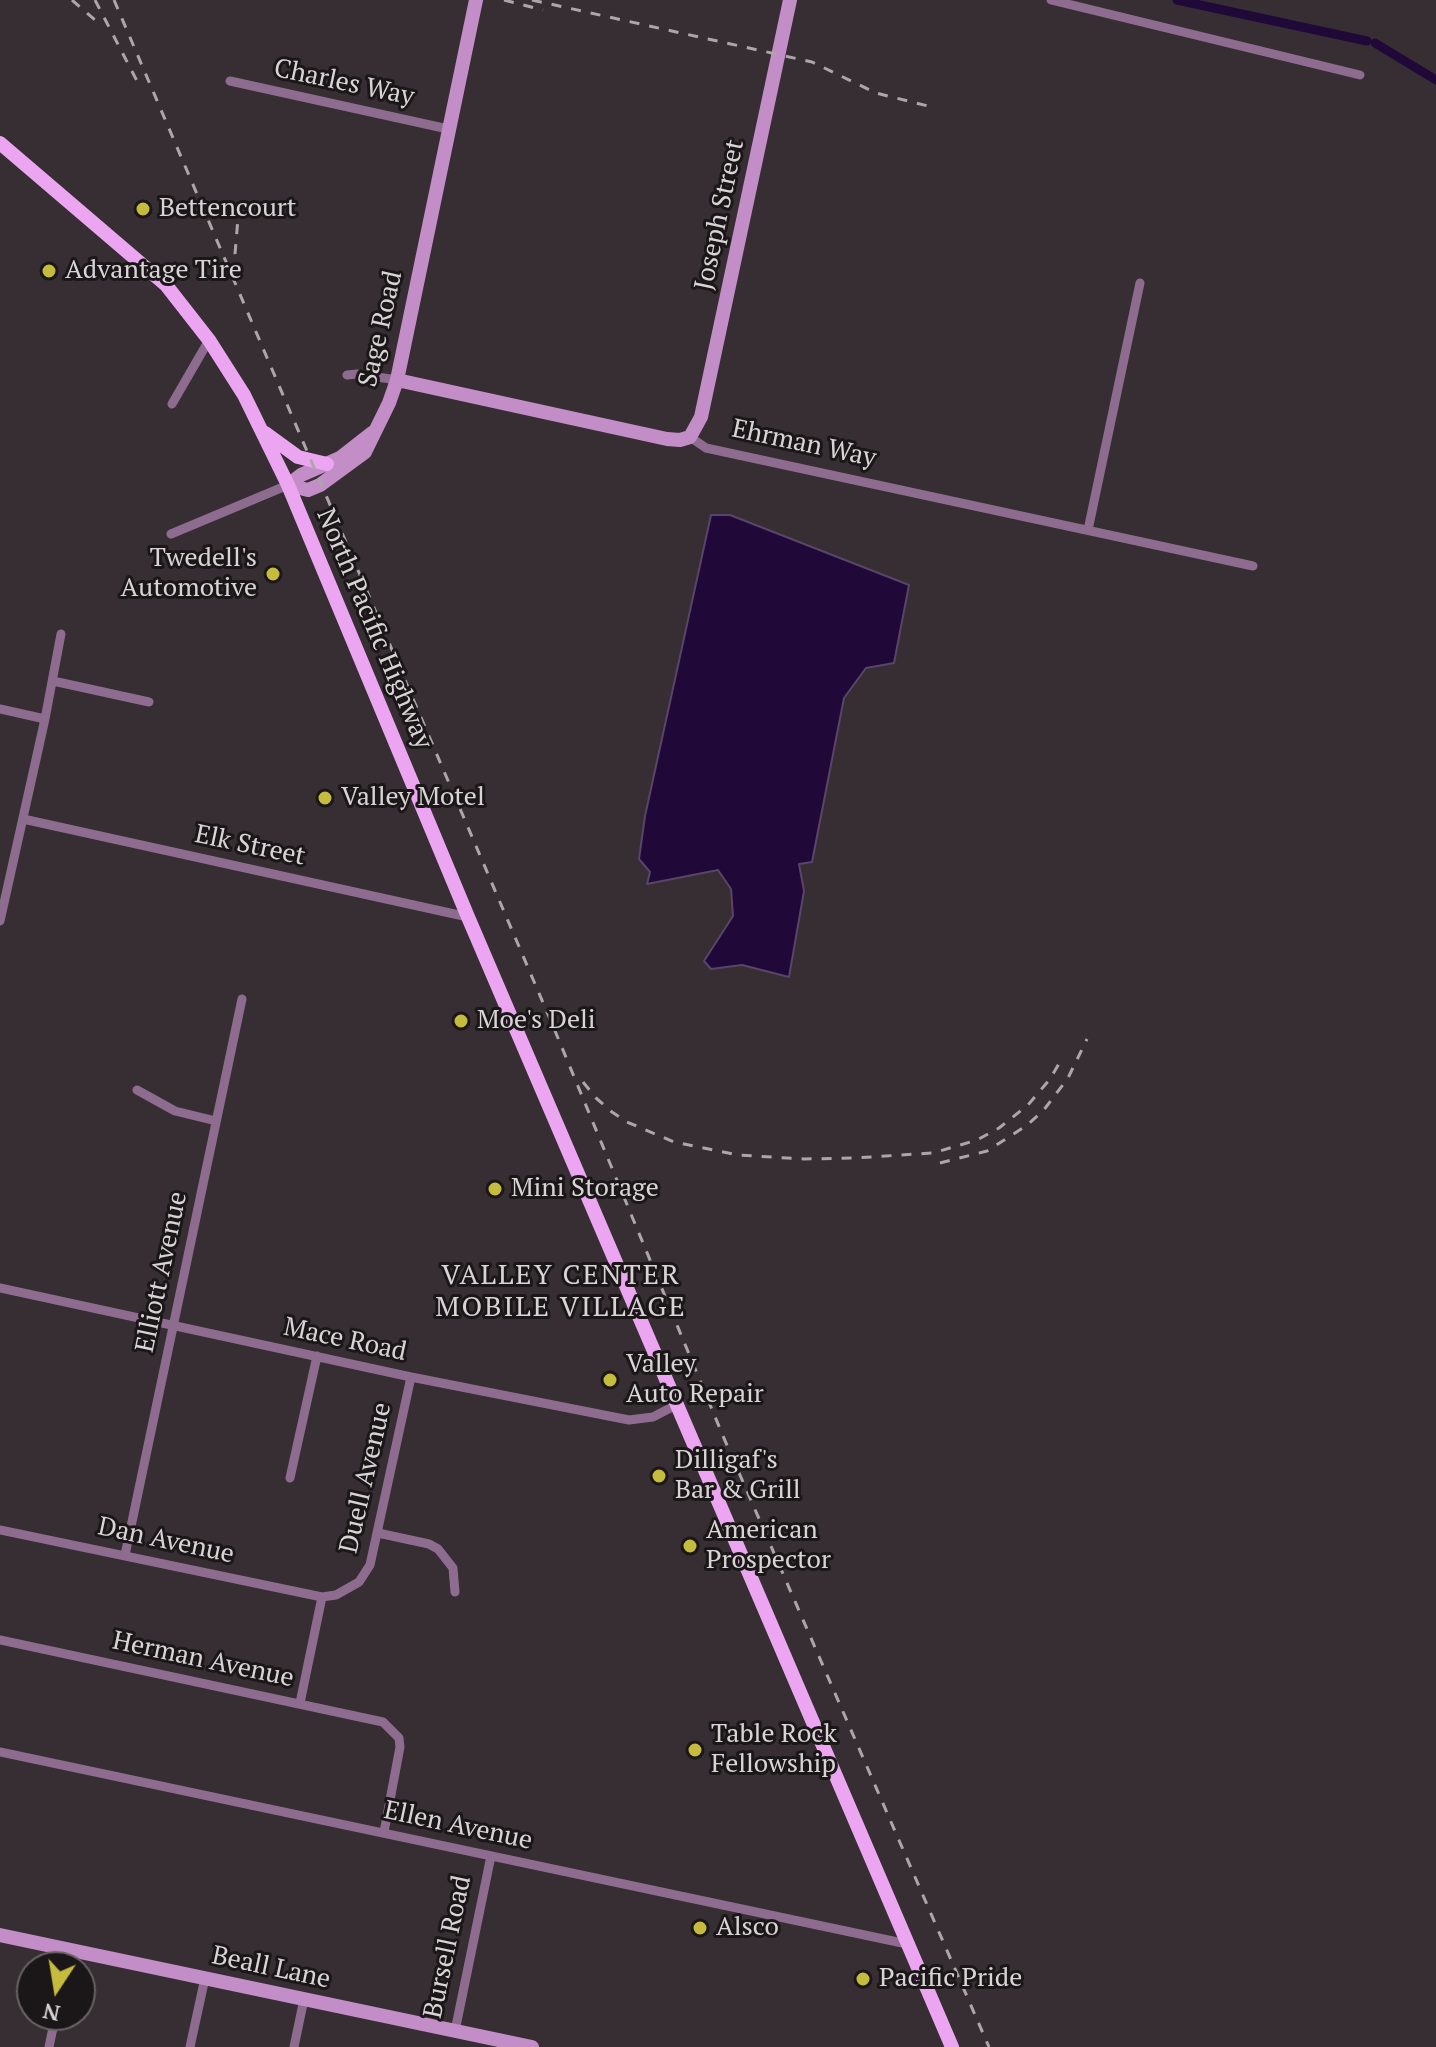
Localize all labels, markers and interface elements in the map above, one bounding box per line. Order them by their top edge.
street label: Charles Way [271,53,417,113]
street label: Joseph Street [689,137,751,293]
place label: Bettencourt [159,193,296,225]
marker: Bettencourt [134,200,152,218]
place label: Advantage Tire [65,255,242,287]
marker: Advantage Tire [40,262,58,280]
street label: Sage Road [353,268,409,390]
street label: Ehrman Way [729,414,879,474]
street label: North Pacific Highway [309,504,439,754]
place label: Twedell's Automotive [121,543,257,604]
marker: Twedell's Automotive [264,565,282,583]
place label: Valley Motel [341,782,485,814]
marker: Valley Motel [316,789,334,807]
street label: Elk Street [192,819,308,873]
place label: Moe's Deli [477,1005,596,1037]
marker: Moe's Deli [452,1012,470,1030]
place label: Mini Storage [511,1173,659,1205]
marker: Mini Storage [486,1180,504,1198]
street label: Elliott Avenue [130,1189,194,1355]
district label: VALLEY CENTER MOBILE VILLAGE [435,1259,687,1325]
street label: Mace Road [281,1312,409,1368]
place label: Valley Auto Repair [626,1349,764,1410]
marker: Valley Auto Repair [601,1371,619,1389]
street label: Duell Avenue [334,1400,398,1556]
place label: Dilligaf's Bar & Grill [675,1445,801,1506]
marker: Dilligaf's Bar & Grill [650,1467,668,1485]
street label: Dan Avenue [95,1511,237,1571]
place label: American Prospector [706,1515,831,1576]
marker: American Prospector [681,1537,699,1555]
street label: Herman Avenue [110,1626,296,1694]
place label: Table Rock Fellowship [711,1719,837,1780]
marker: Table Rock Fellowship [686,1741,704,1759]
street label: Ellen Avenue [381,1795,535,1857]
street label: Bursell Road [418,1873,478,2021]
place label: Alsco [716,1912,779,1944]
marker: Alsco [691,1919,709,1937]
street label: Beall Lane [209,1940,333,1996]
north arrow [16,1951,96,2031]
place label: Pacific Pride [879,1963,1022,1995]
marker: Pacific Pride [854,1970,872,1988]
text: N [40,1997,62,2029]

